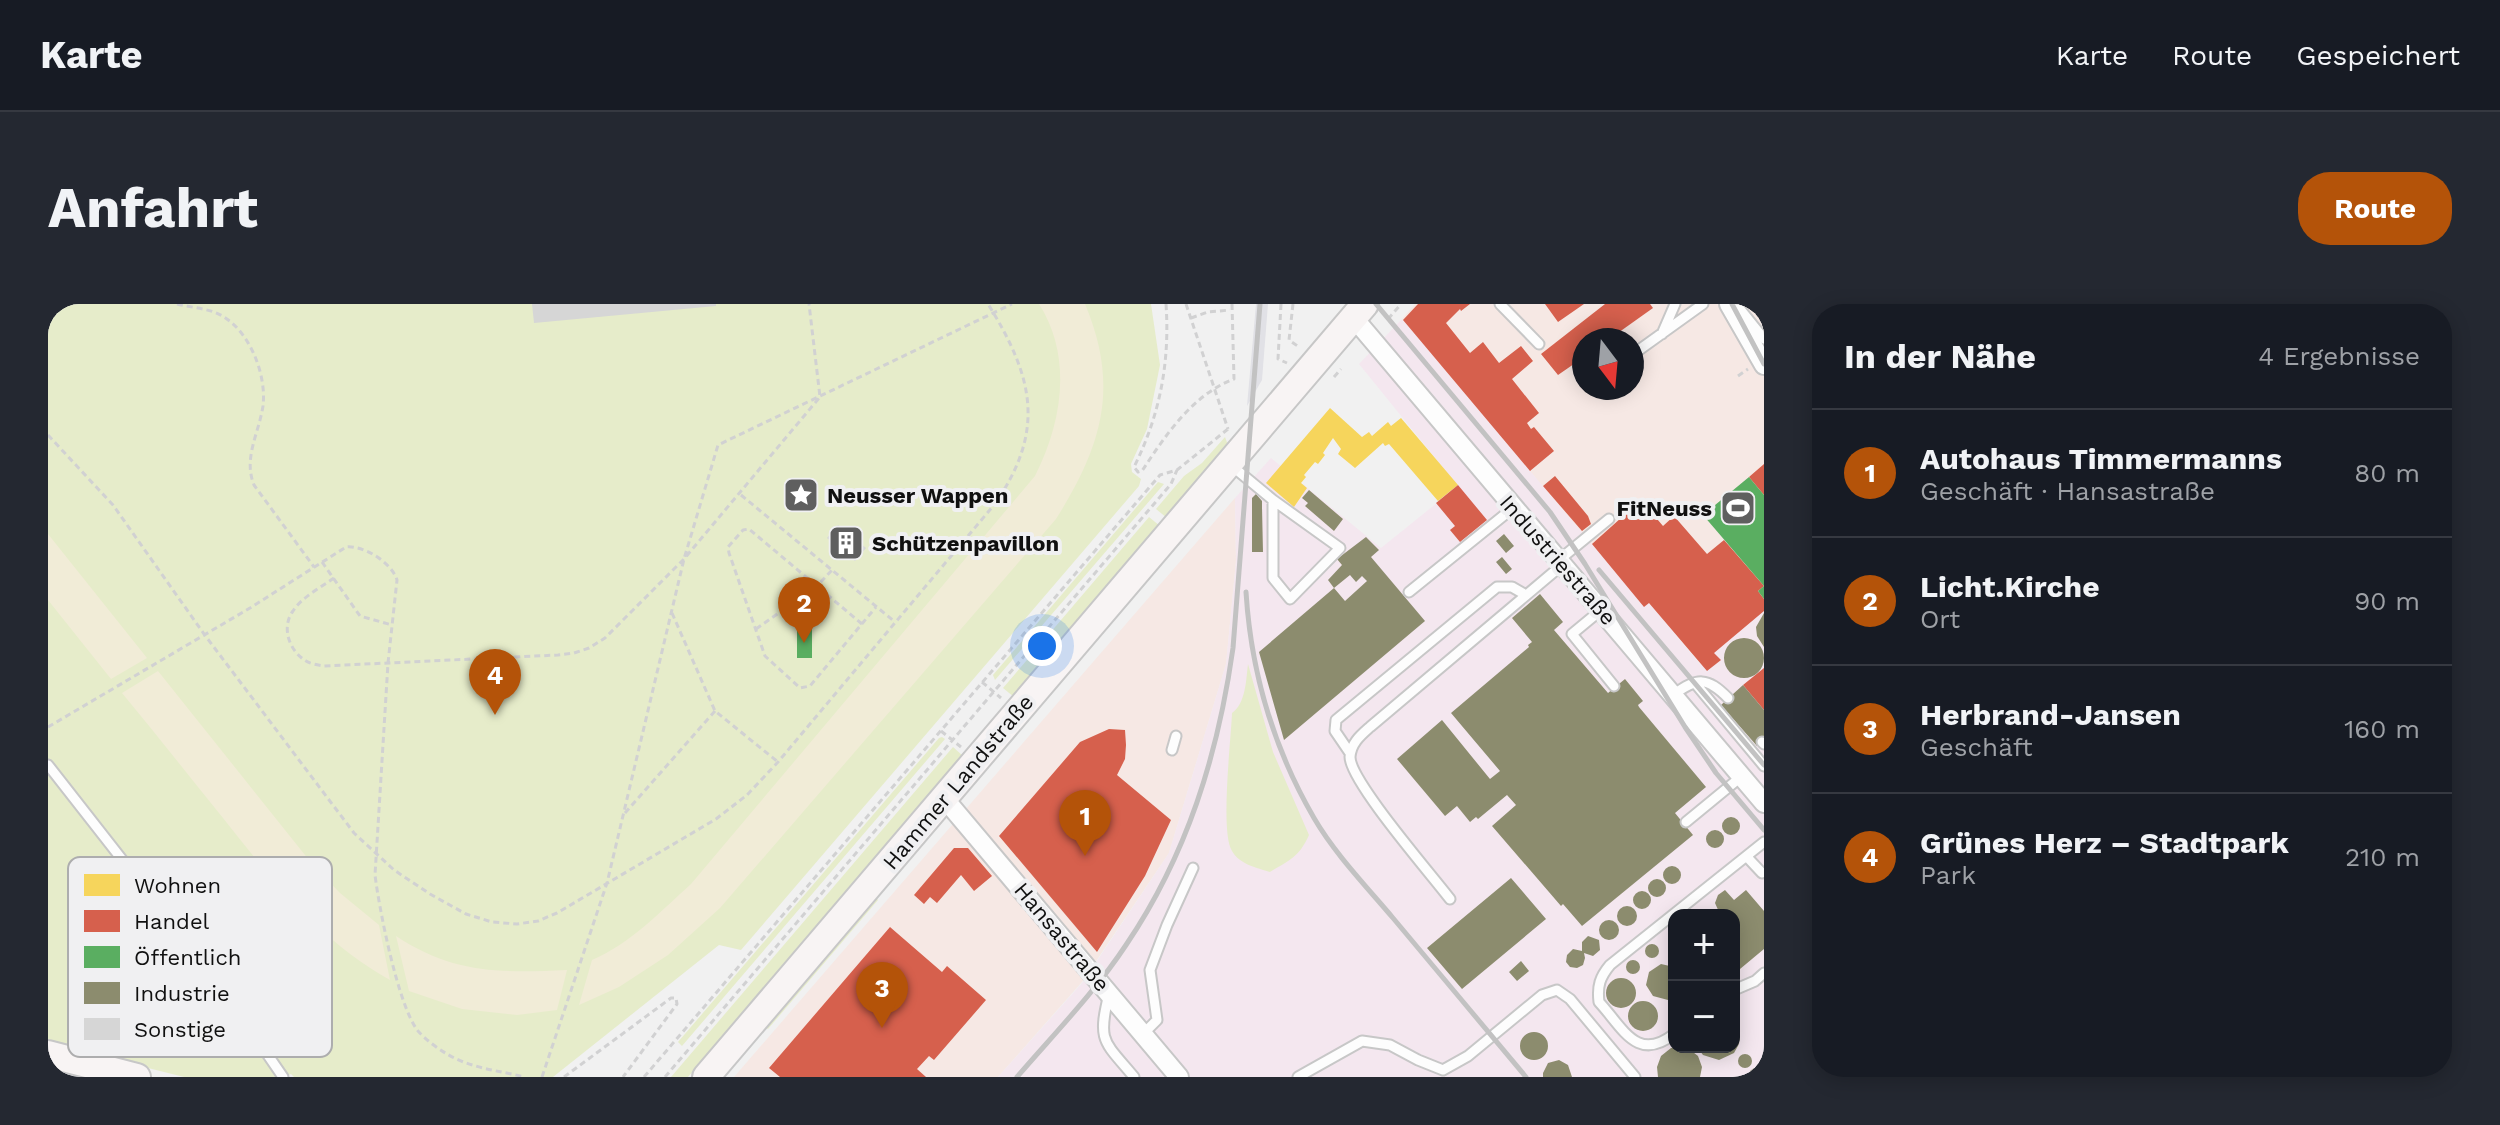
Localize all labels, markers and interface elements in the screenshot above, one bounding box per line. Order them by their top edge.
text: Karte [40,33,143,77]
text: Karte [2056,39,2128,72]
text: Route [2172,39,2252,72]
text: Gespeichert [2296,39,2460,72]
button: Route [2298,172,2452,245]
text: Anfahrt [48,175,258,241]
north arrow [1572,328,1644,400]
text: In der Nähe [1844,336,2036,376]
text: 4 Ergebnisse [2258,341,2420,371]
text: Autohaus Timmermanns [1920,441,2282,476]
text: 1 [1864,458,1876,488]
text: 80 m [2354,458,2420,488]
place icon: Neusser Wappen [782,476,820,514]
text: Geschäft · Hansastraße [1920,476,2215,506]
place label: Neusser Wappen [827,483,1009,508]
sports icon: FitNeuss [1719,489,1757,527]
street label: Industriestraße [1495,490,1621,630]
place label: FitNeuss [1616,496,1712,521]
building icon: Schützenpavillon [827,524,865,562]
place label: Schützenpavillon [872,531,1059,556]
text: Licht.Kirche [1920,569,2100,604]
pin: 2 [778,577,830,643]
text: 2 [1862,586,1878,616]
text: 90 m [2354,586,2420,616]
text: Ort [1920,604,1960,634]
your location [1022,626,1062,666]
pin: 4 [469,649,521,715]
street label: Hammer Landstraße [878,690,1038,874]
text: Herbrand-Jansen [1920,697,2181,732]
text: 3 [1862,714,1878,744]
text: 160 m [2344,714,2420,744]
text: Geschäft [1920,732,2033,762]
pin: 1 [1059,790,1111,856]
text: Grünes Herz – Stadtpark [1920,825,2289,860]
text: 4 [1862,842,1878,872]
text: 210 m [2345,842,2420,872]
legend [68,857,332,1057]
text: Park [1920,860,1976,890]
text: Wohnen [134,873,221,898]
street label: Hansastraße [1009,878,1115,996]
text: Handel [134,909,210,934]
map controls [1668,909,1740,1053]
button: + [1668,909,1740,981]
text: Öffentlich [134,945,241,970]
pin: 3 [856,962,908,1028]
text: Industrie [134,981,230,1006]
button: − [1668,981,1740,1053]
text: Sonstige [134,1017,226,1042]

